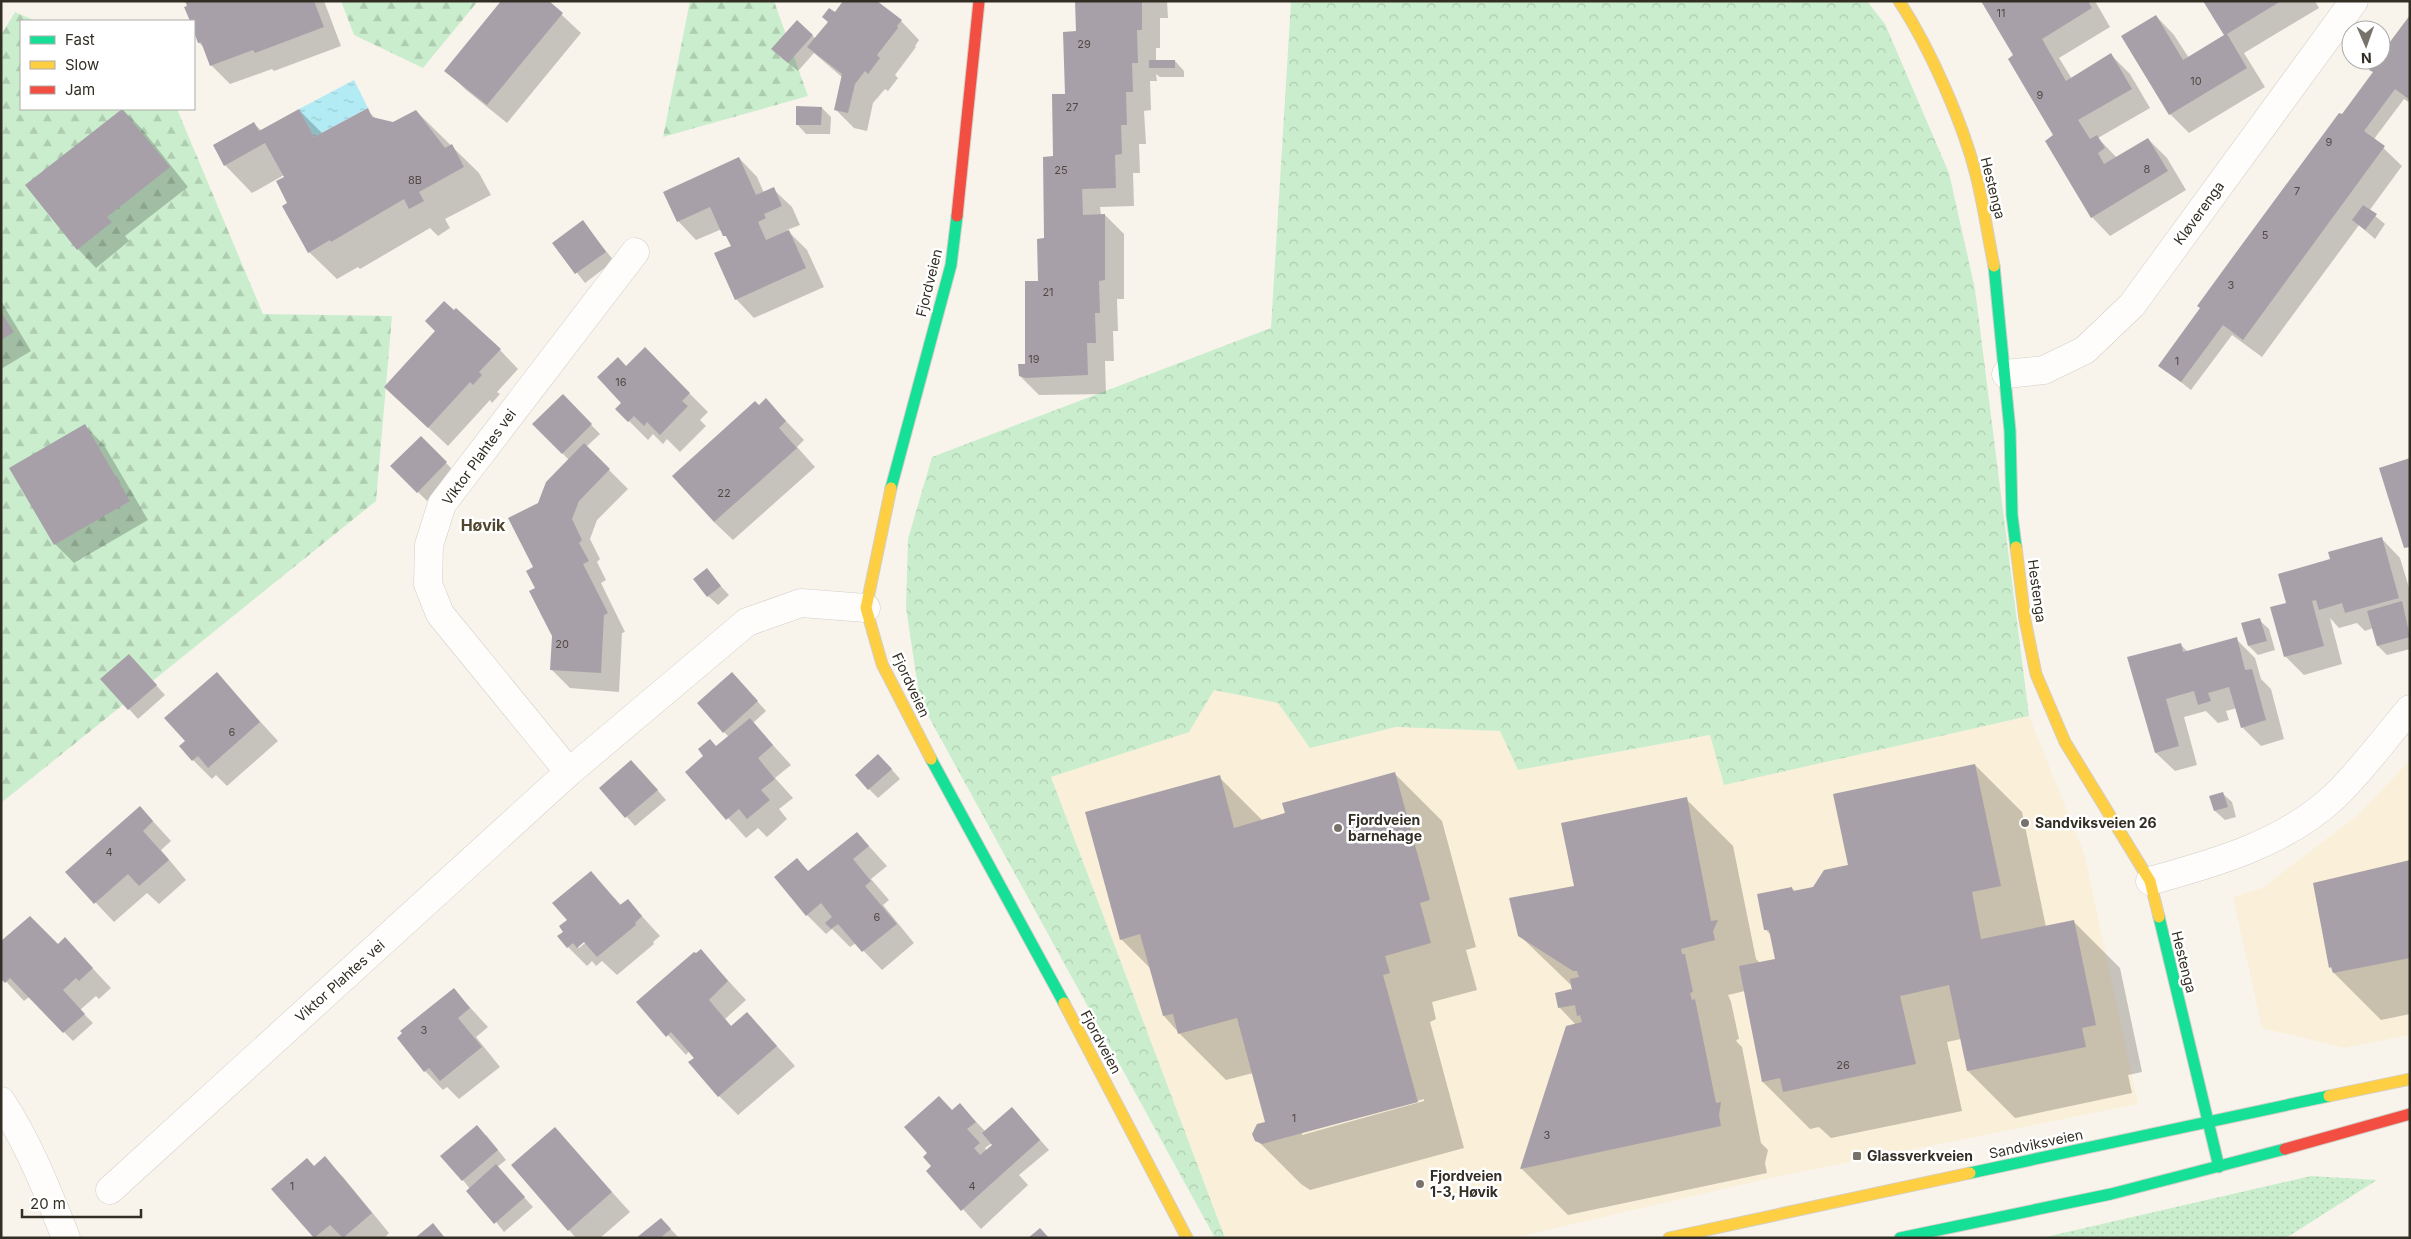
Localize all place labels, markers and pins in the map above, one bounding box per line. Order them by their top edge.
place label: Fjordveien barnehage [1348,811,1422,844]
place label: Sandviksveien 26 [2035,814,2157,831]
marker: Sandviksveien 26 [2019,817,2031,829]
marker: Fjordveien barnehage [1332,822,1344,834]
place label: Glassverkveien [1867,1147,1973,1164]
marker: Glassverkveien [1851,1150,1863,1162]
place label: Fjordveien 1-3, Høvik [1430,1167,1502,1200]
marker: Fjordveien 1-3, Høvik [1414,1178,1426,1190]

